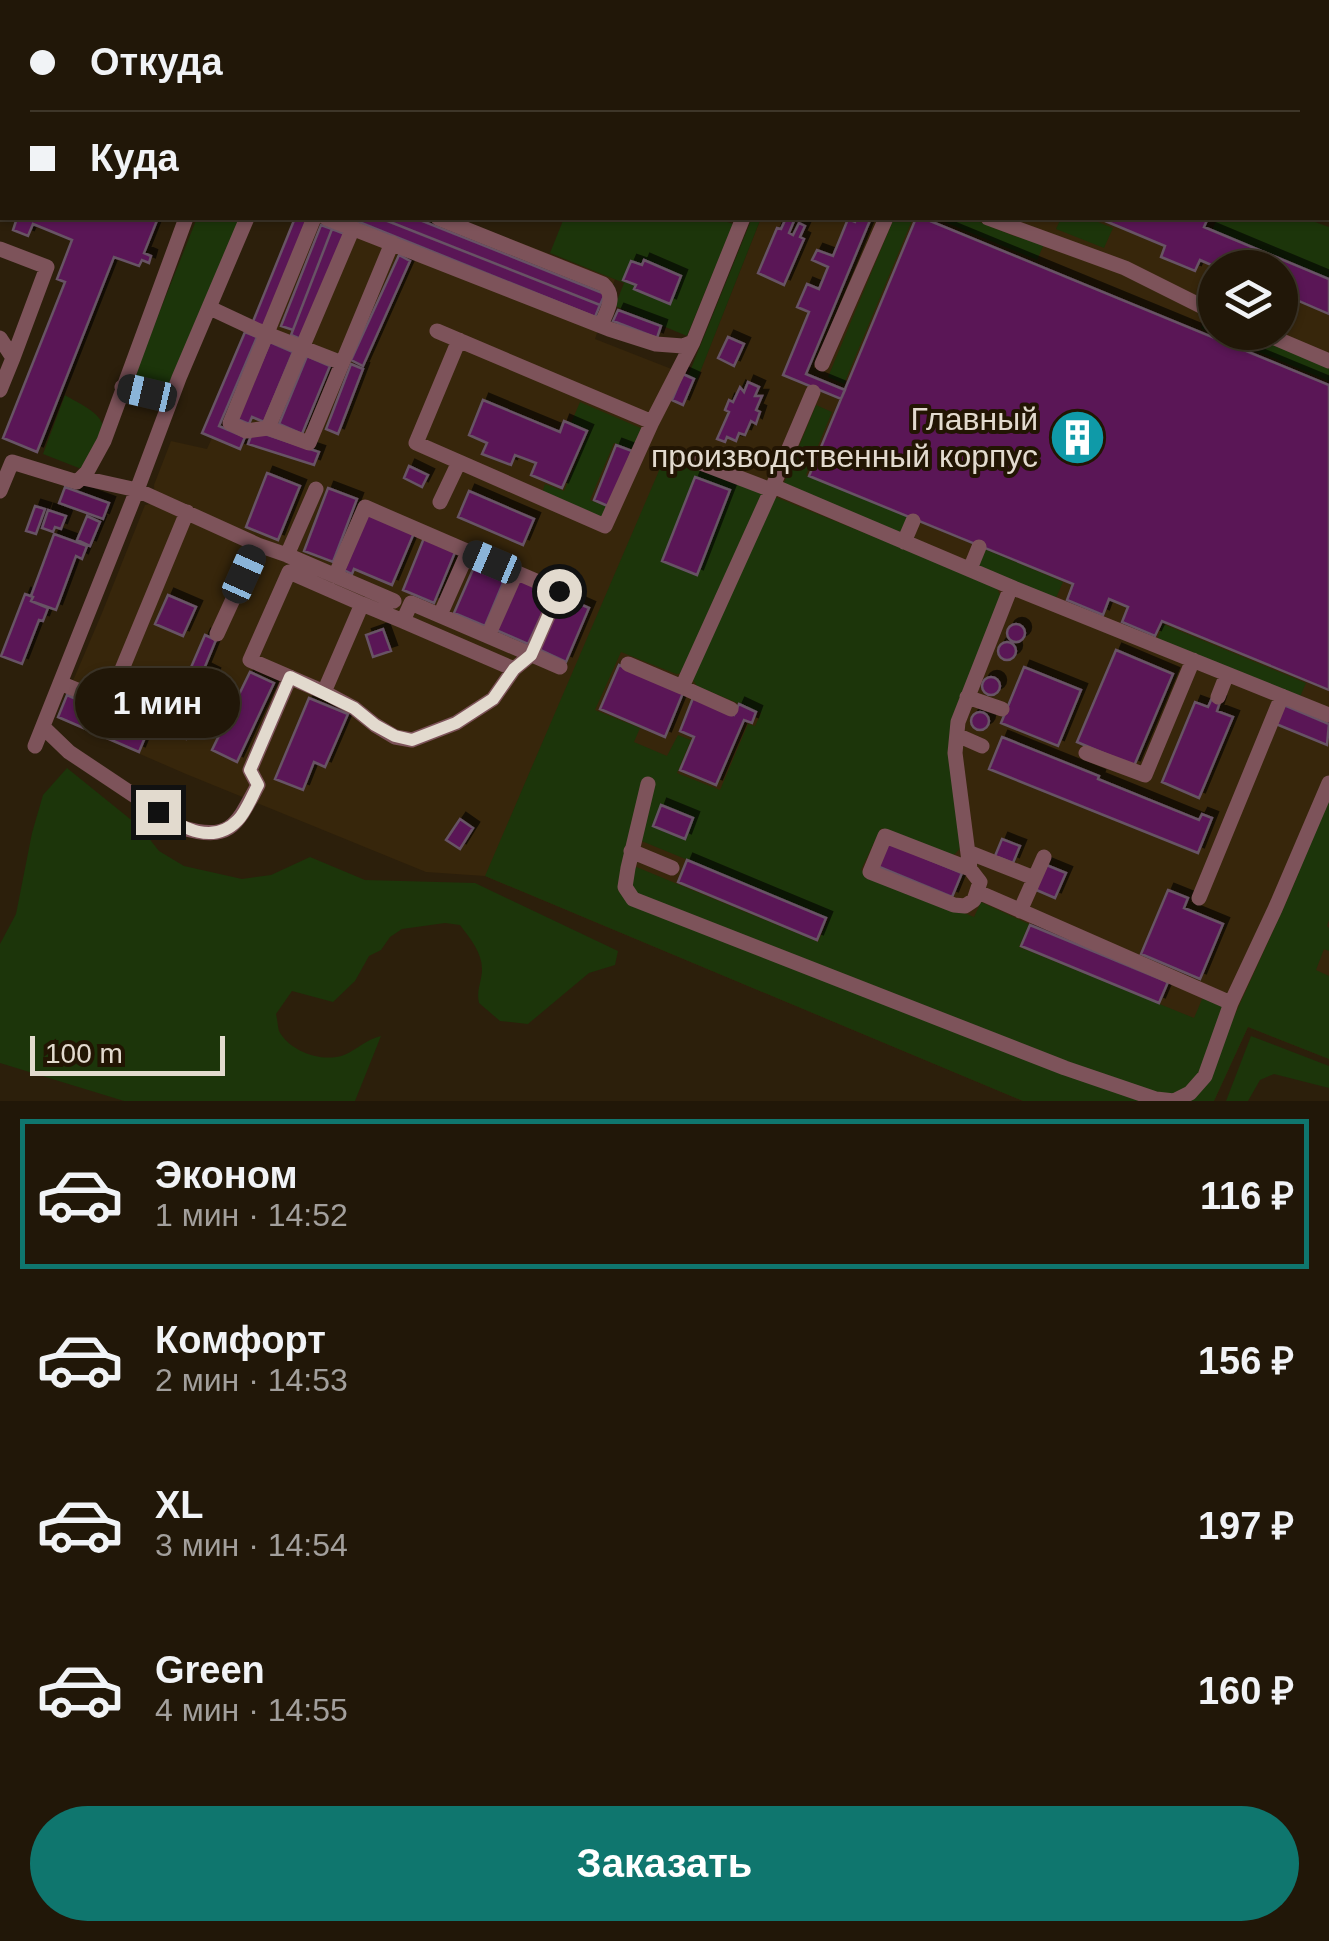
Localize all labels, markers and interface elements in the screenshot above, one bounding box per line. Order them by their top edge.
text: Откуда [90,41,223,83]
text: Куда [90,137,179,179]
map controls [1198,250,1298,350]
button: layers [1198,250,1298,350]
car [114,372,180,414]
place label: Главный производственный корпус [651,401,1038,474]
building icon: Главный производственный корпус [1047,407,1107,467]
car [459,536,525,588]
car [218,540,270,608]
route start [537,569,582,614]
callout: 1 мин [76,667,240,737]
text: 1 мин [113,685,202,721]
route end [136,790,181,835]
scale bar [30,1031,225,1076]
text: 100 m [45,1038,123,1069]
icon: car [35,1149,125,1239]
text: Эконом [155,1154,298,1196]
text: 116 ₽ [1200,1175,1294,1217]
text: 1 мин · 14:52 [155,1197,348,1233]
icon: car [35,1314,125,1404]
text: Комфорт [155,1319,326,1361]
text: 156 ₽ [1198,1340,1294,1382]
text: 2 мин · 14:53 [155,1362,348,1398]
icon: car [35,1479,125,1569]
text: XL [155,1484,204,1526]
text: 197 ₽ [1198,1505,1294,1547]
text: 3 мин · 14:54 [155,1527,348,1563]
icon: car [35,1644,125,1734]
text: Green [155,1649,265,1691]
text: 160 ₽ [1198,1670,1294,1712]
text: 4 мин · 14:55 [155,1692,348,1728]
button: Заказать [30,1806,1299,1921]

